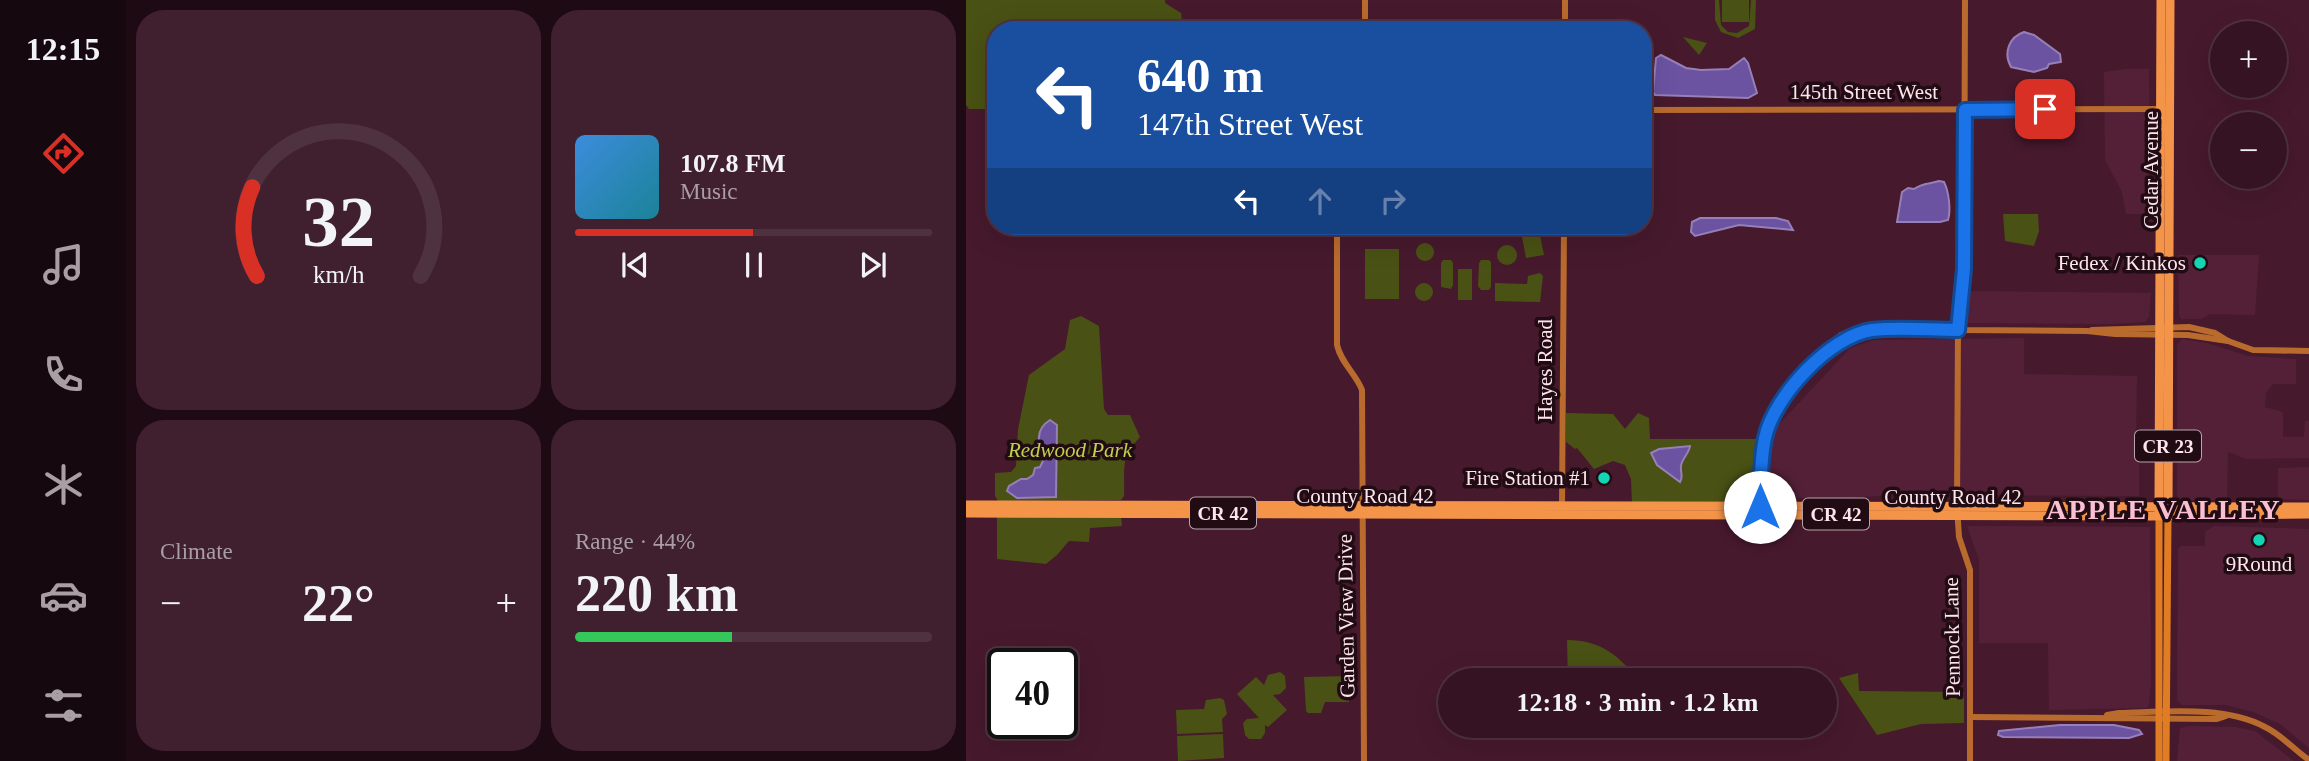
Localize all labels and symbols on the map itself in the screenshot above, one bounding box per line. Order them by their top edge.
pin [2015,79,2075,139]
street label: 145th Street West [1790,80,1938,104]
street label: Cedar Avenue [2139,111,2163,229]
place label: Fedex / Kinkos [2058,251,2186,275]
marker: Fedex / Kinkos [2192,255,2208,271]
street label: Hayes Road [1533,318,1557,421]
road number: CR 23 [2135,430,2201,462]
park label: Redwood Park [1007,438,1133,462]
place label: Fire Station #1 [1465,466,1590,490]
marker: Fire Station #1 [1596,470,1612,486]
position arrow [1723,470,1797,544]
street label: County Road 42 [1296,484,1434,508]
street label: County Road 42 [1884,485,2022,509]
district label: APPLE VALLEY [2046,494,2282,525]
road number: CR 42 [1190,498,1256,528]
road number: CR 42 [1803,499,1869,530]
marker: 9Round [2251,532,2267,548]
street label: Garden View Drive [1333,534,1359,698]
place label: 9Round [2226,552,2293,576]
street label: Pennock Lane [1939,577,1965,697]
speed limit sign: 40 [987,648,1078,739]

